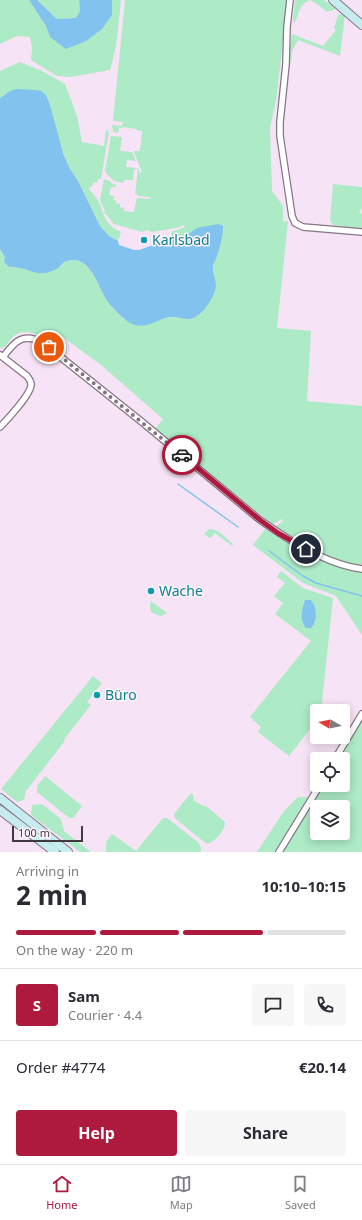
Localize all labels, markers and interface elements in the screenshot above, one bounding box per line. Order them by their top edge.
place label: Karlsbad [152,230,210,249]
marker: Karlsbad [139,235,149,245]
pin [32,330,66,364]
icon: bag [38,336,60,358]
courier [162,435,202,475]
icon: car [171,444,193,466]
pin [289,532,323,566]
icon: home [295,538,317,560]
place label: Wache [159,581,203,600]
marker: Wache [146,586,156,596]
place label: Büro [105,685,137,704]
marker: Büro [92,690,102,700]
north arrow [310,704,350,744]
map controls [310,704,350,840]
button: locate [310,752,350,792]
button: layers [310,800,350,840]
scale bar [12,824,83,843]
text: 100 m [18,825,50,840]
text: Arriving in [16,862,79,880]
text: 10:10–10:15 [261,876,346,896]
text: 2 min [16,877,88,913]
text: On the way · 220 m [16,941,133,959]
button: chat [252,984,294,1026]
button: phone [304,984,346,1026]
text: Sam [68,986,100,1006]
text: S [33,995,41,1015]
text: Courier · 4.4 [68,1006,142,1024]
text: Order #4774 [16,1057,105,1077]
text: €20.14 [299,1057,346,1077]
button: Help [16,1110,177,1156]
button: Share [185,1110,346,1156]
tab: Home [46,1173,77,1212]
tab: Map [170,1173,193,1212]
tab: Saved [285,1173,316,1212]

